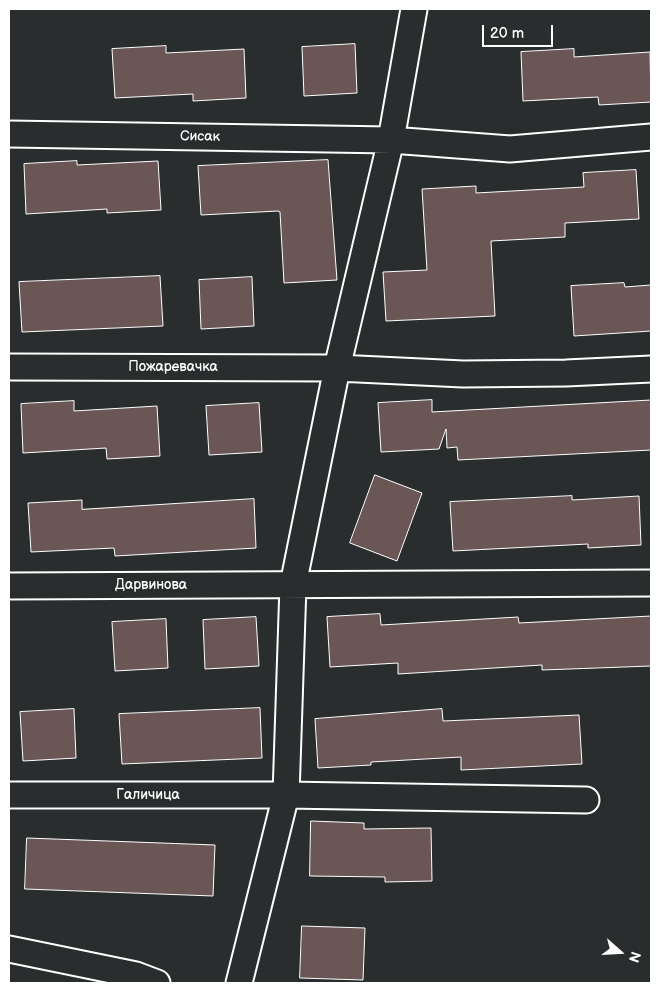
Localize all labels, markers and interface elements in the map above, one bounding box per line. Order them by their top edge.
scale bar [485,15,556,47]
text: 20 m [490,24,524,43]
street label: Сисак [180,128,220,146]
street label: Пожаревачка [128,359,218,375]
street label: Дарвинова [115,577,187,593]
street label: Галичица [116,787,180,803]
north arrow [595,927,645,977]
text: N [625,949,644,965]

